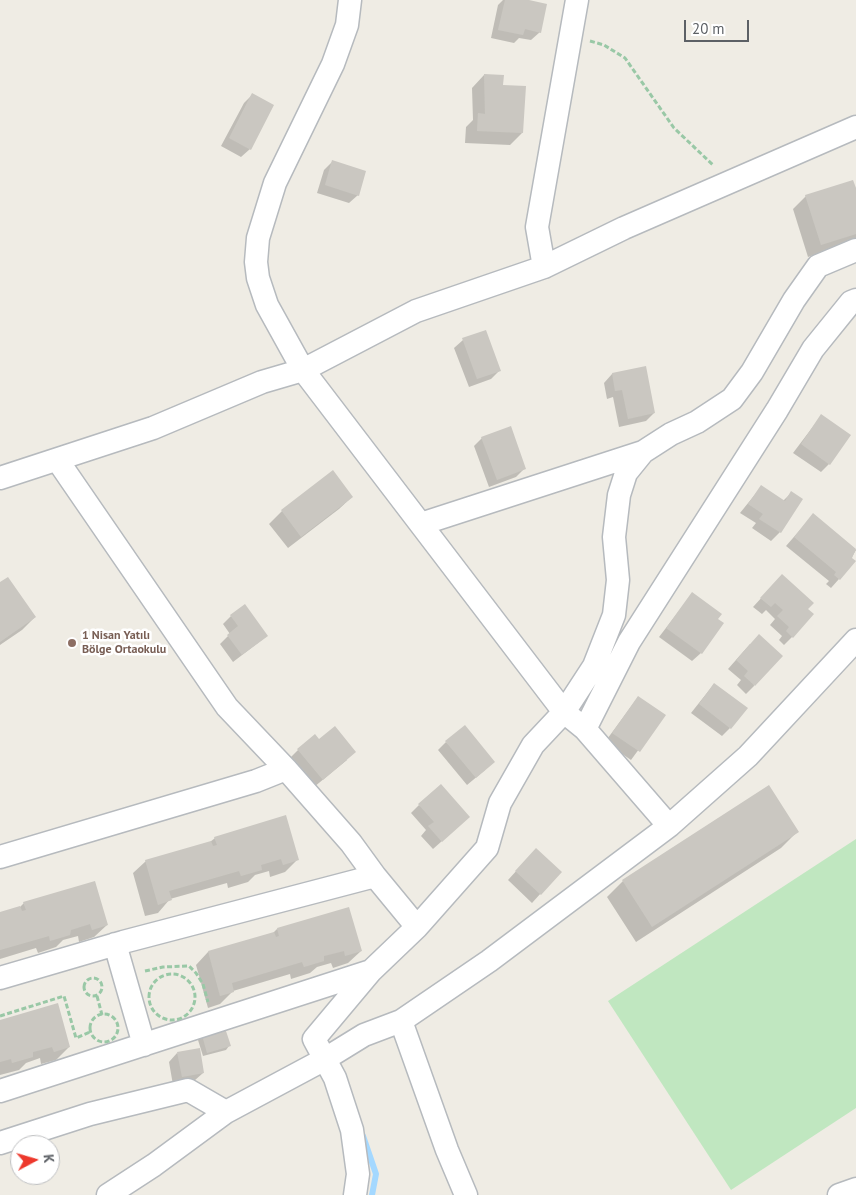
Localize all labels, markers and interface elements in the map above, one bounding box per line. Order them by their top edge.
scale bar [686,10,751,42]
text: 20 m [692,19,725,38]
place label: 1 Nisan Yatılı Bölge Ortaokulu [82,629,166,657]
marker: 1 Nisan Yatılı Bölge Ortaokulu [66,637,78,649]
north arrow [10,1135,60,1185]
text: K [40,1153,58,1164]

